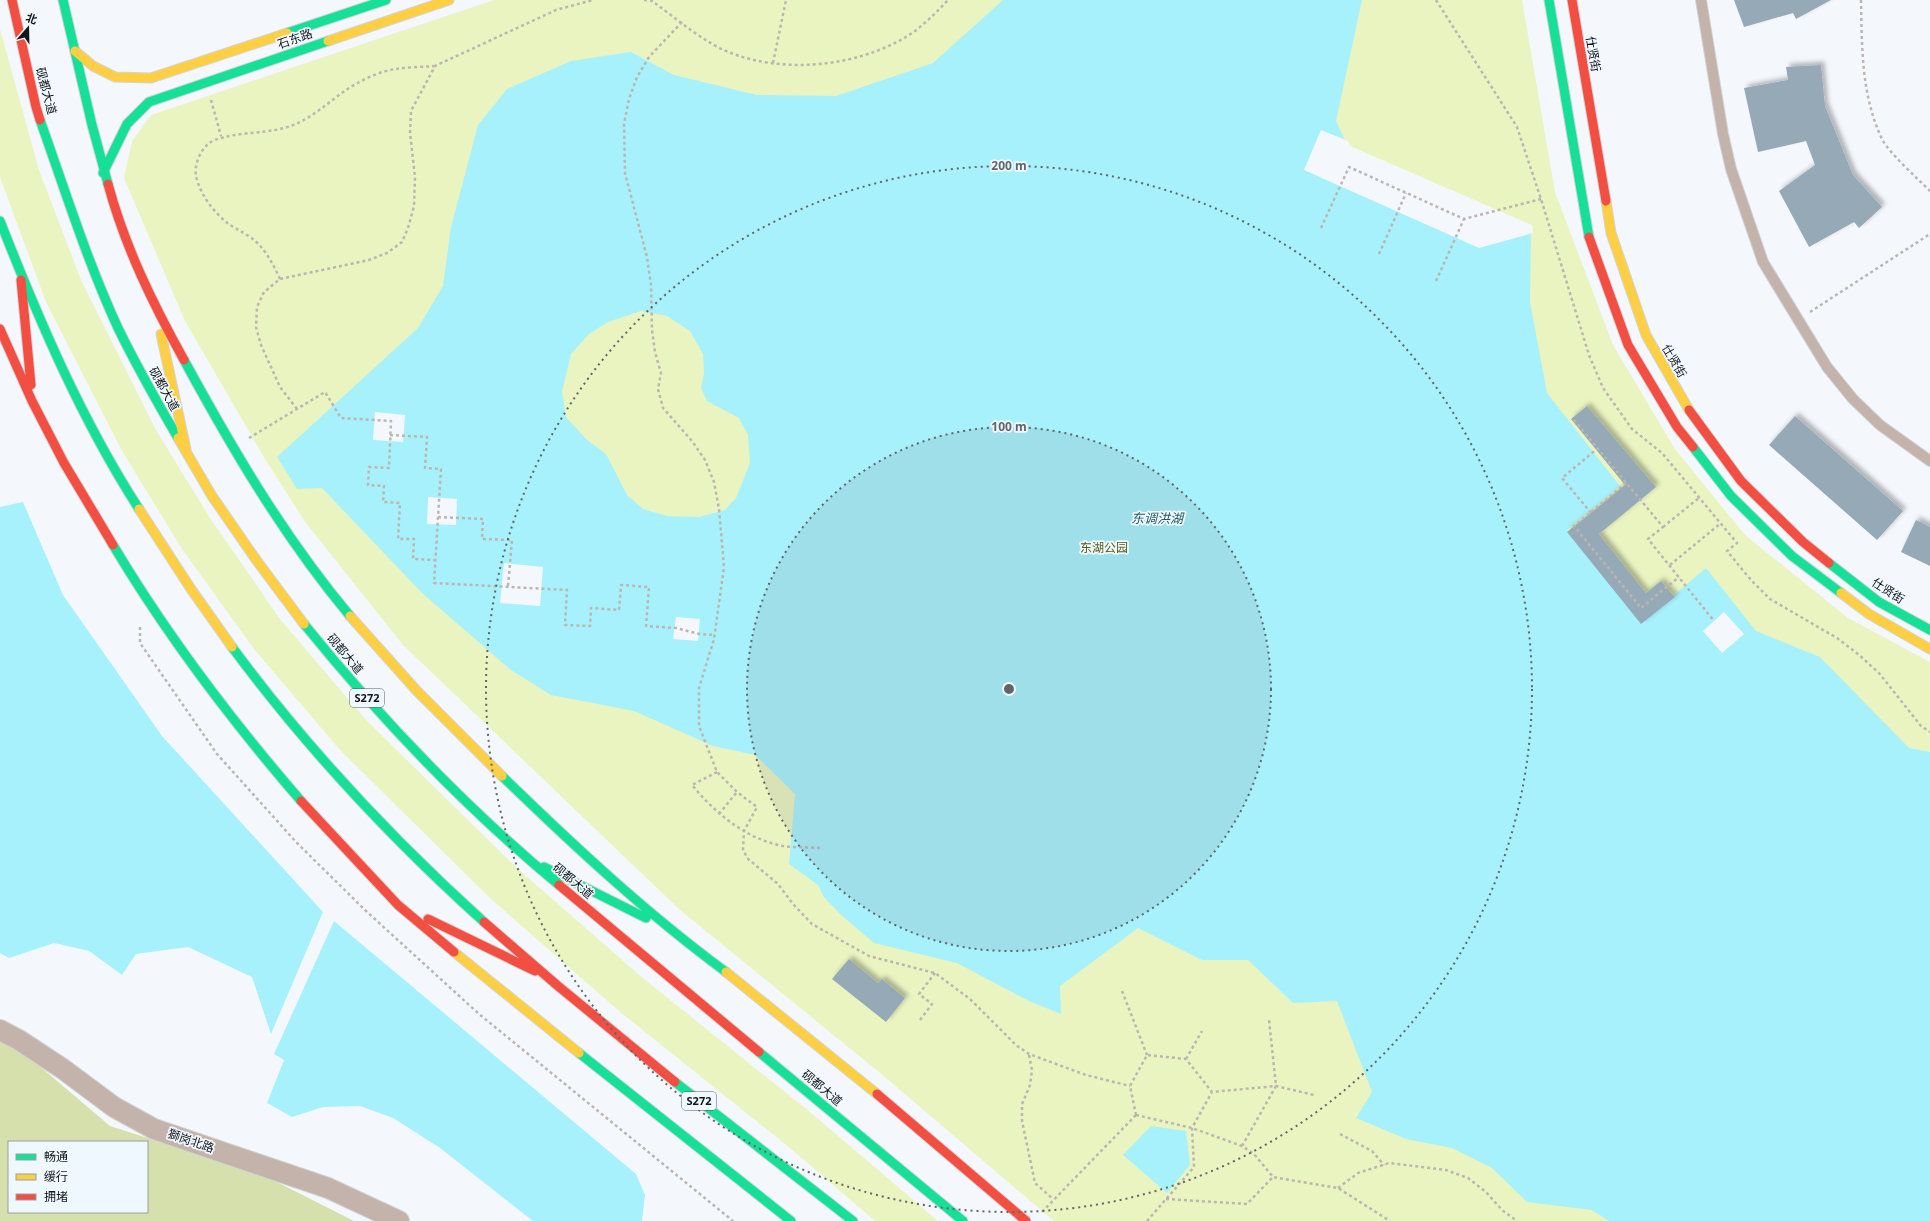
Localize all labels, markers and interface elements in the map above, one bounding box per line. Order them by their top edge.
north arrow [8,8,48,48]
text: 北 [24,9,39,27]
street label: 石东路 [275,25,315,52]
street label: 仕贤街 [1582,35,1605,73]
street label: 砚都大道 [32,65,61,116]
text: 200 m [991,157,1027,174]
street label: 仕贤街 [1658,341,1691,381]
street label: 砚都大道 [145,364,184,414]
text: 100 m [991,418,1027,435]
water label: 东调洪湖 [1131,509,1185,527]
park label: 东湖公园 [1080,539,1128,556]
street label: 仕贤街 [1869,574,1908,608]
street label: 砚都大道 [323,630,367,678]
centre of rings [1002,682,1016,696]
road number: S272 [350,689,384,707]
street label: 砚都大道 [549,859,597,903]
street label: 砚都大道 [798,1066,846,1110]
road number: S272 [682,1092,716,1110]
street label: 獅岗北路 [166,1125,217,1156]
legend [8,1141,148,1213]
text: 畅通 [44,1148,68,1165]
text: 缓行 [44,1168,68,1185]
text: 拥堵 [44,1188,68,1205]

